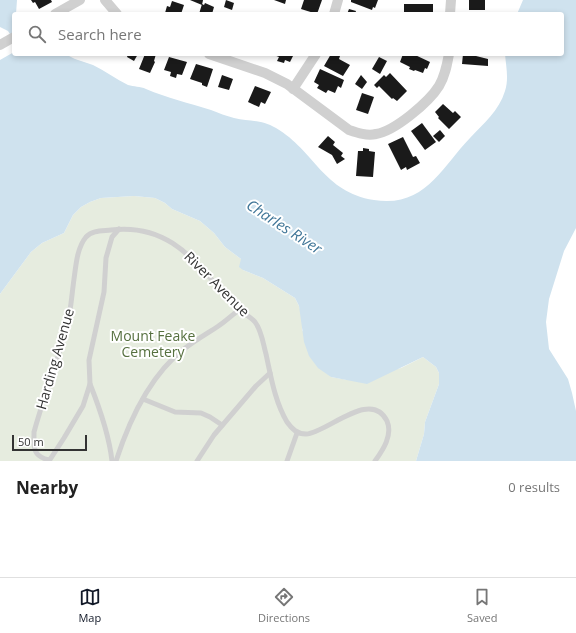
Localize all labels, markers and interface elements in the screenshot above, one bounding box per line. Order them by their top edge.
search box [12,12,564,56]
icon: search [26,23,48,45]
text: Search here [58,24,142,44]
water label: Charles River [243,194,327,259]
street label: River Avenue [181,247,254,321]
street label: Harding Avenue [31,306,78,412]
park label: Mount Feake Cemetery [111,326,196,361]
scale bar [12,433,87,452]
text: 50 m [18,434,44,449]
text: Nearby [16,476,78,499]
text: 0 results [508,478,560,496]
tab: Map [78,586,101,625]
tab: Directions [258,586,310,625]
tab: Saved [467,586,498,625]

